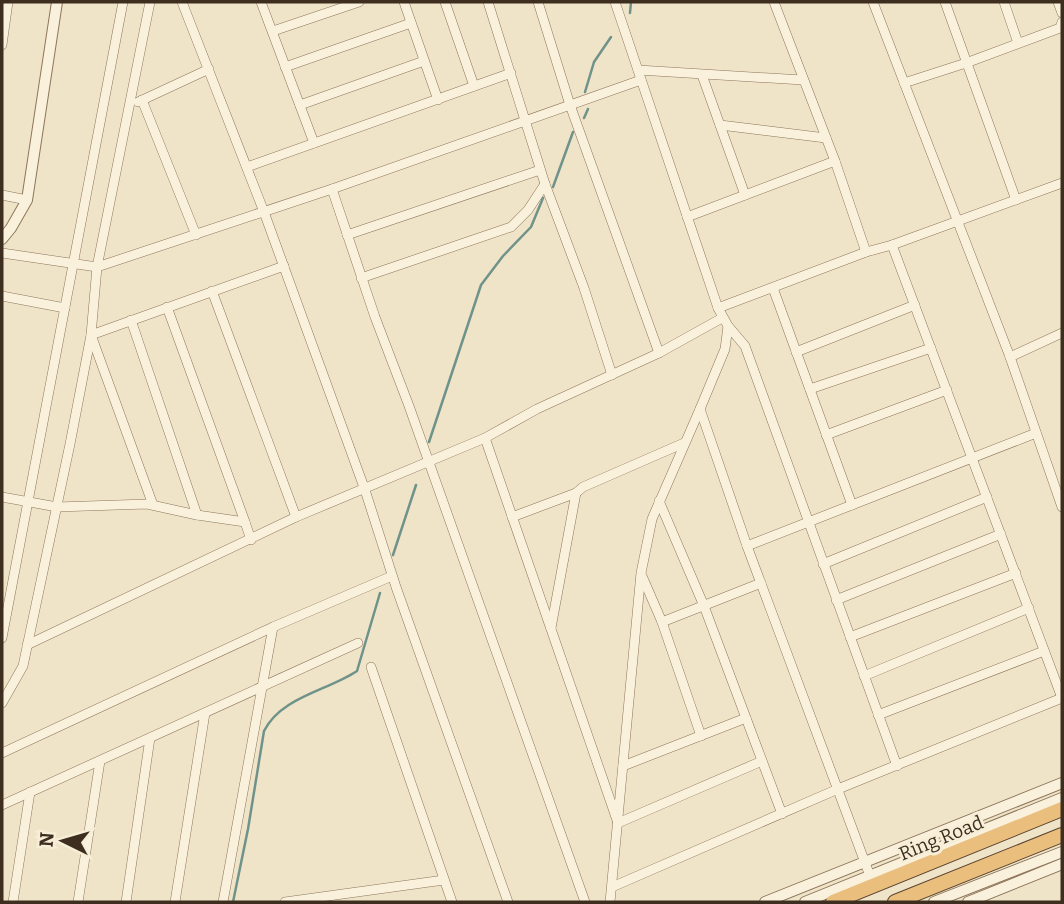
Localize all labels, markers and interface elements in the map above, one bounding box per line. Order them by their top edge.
north arrow [28,806,98,876]
street label: Ring Road [895,811,987,865]
text: N [34,831,59,848]

